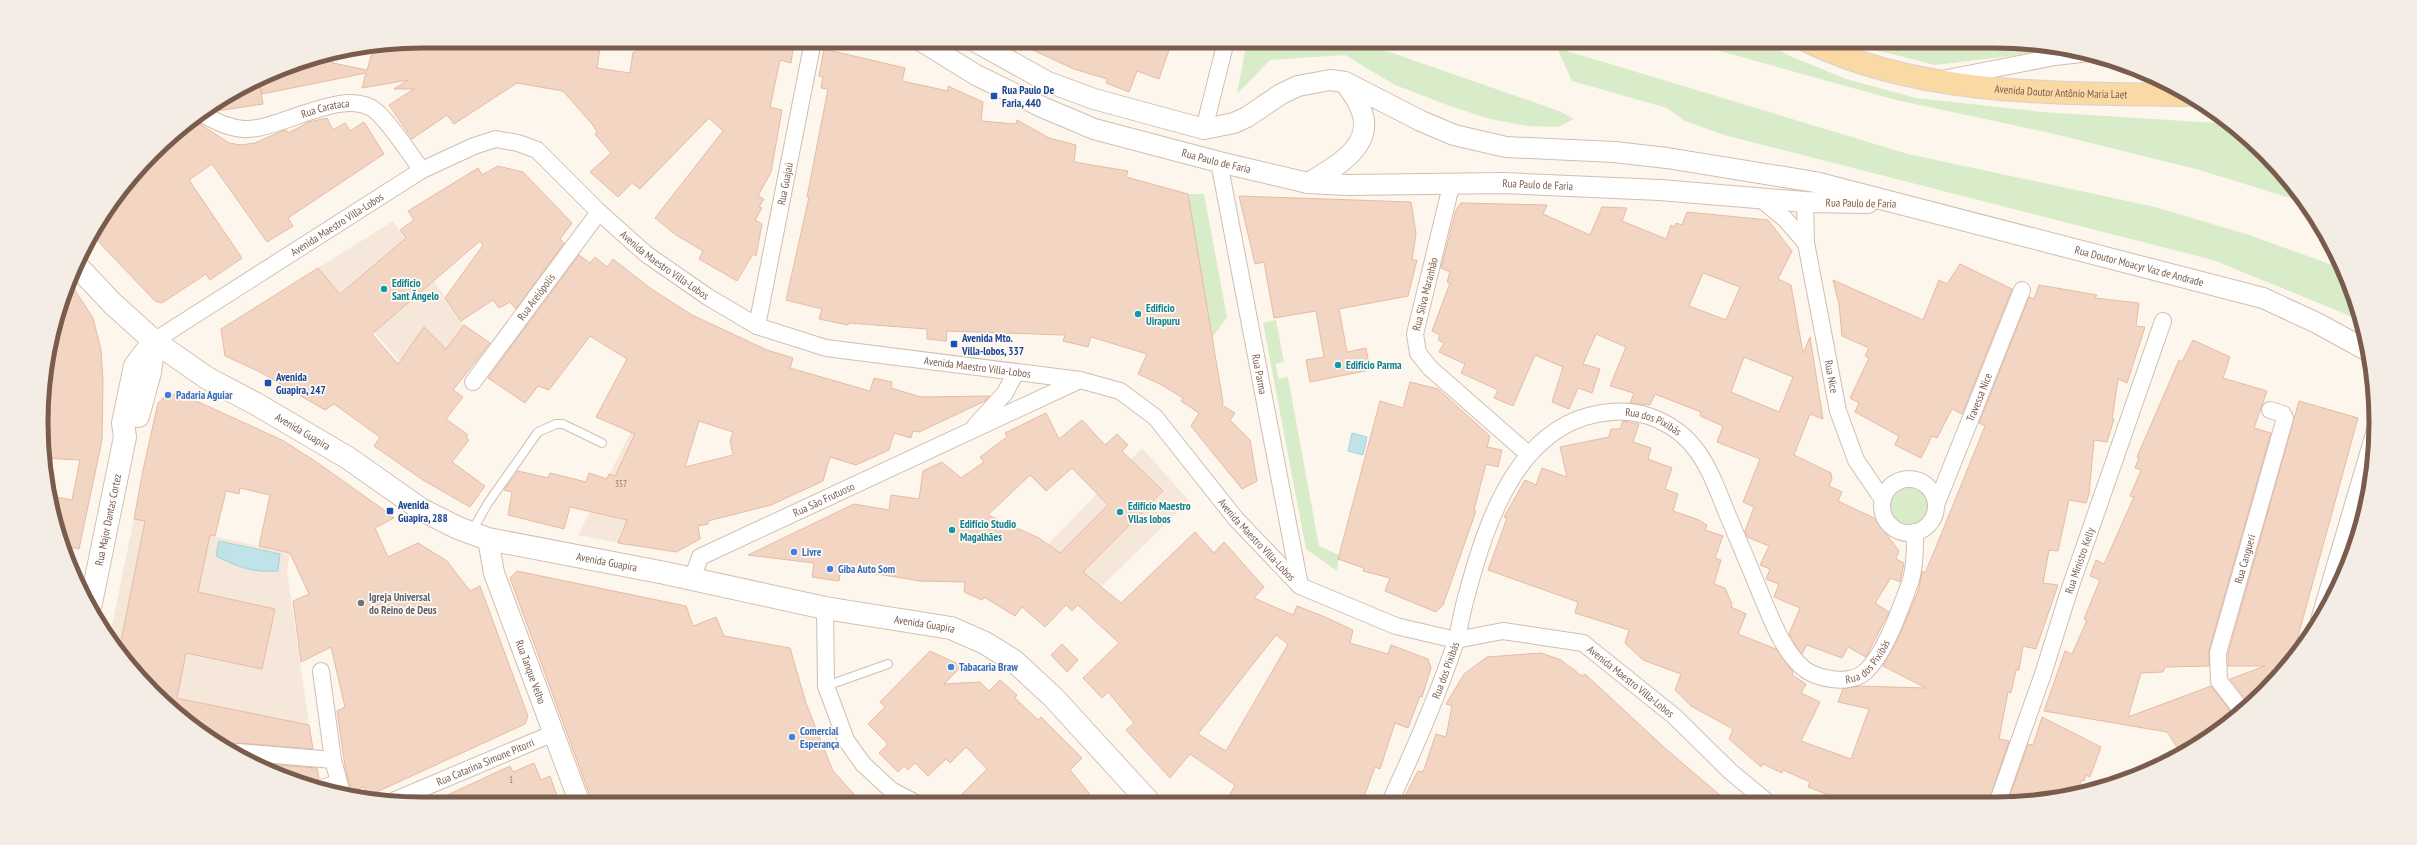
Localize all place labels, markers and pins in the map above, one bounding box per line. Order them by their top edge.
place label: Rua Paulo De Faria, 440 [1002,83,1054,110]
marker: Rua Paulo De Faria, 440 [989,91,999,101]
place label: Edifício Sant Ãngelo [392,276,439,303]
marker: Edifício Sant Ãngelo [379,284,389,294]
place label: Edifício Uirapuru [1146,301,1180,328]
marker: Edifício Uirapuru [1133,309,1143,319]
place label: Avenida Mto. Villa-lobos, 337 [961,331,1024,358]
marker: Avenida Mto. Villa-lobos, 337 [949,339,959,349]
place label: Edifício Parma [1346,358,1402,372]
marker: Edifício Parma [1333,360,1343,370]
place label: Avenida Guapira, 247 [275,370,326,397]
marker: Avenida Guapira, 247 [263,378,273,388]
place label: Padaria Aguiar [176,388,233,402]
marker: Padaria Aguiar [163,390,173,400]
place label: Avenida Guapira, 288 [397,498,448,525]
place label: Edifício Maestro Vllas lobos [1127,499,1191,526]
marker: Avenida Guapira, 288 [385,506,395,516]
marker: Edifício Maestro Vllas lobos [1115,507,1125,517]
place label: Edifício Studio Magalhães [960,517,1016,544]
marker: Edifício Studio Magalhães [947,525,957,535]
place label: Livre [802,545,822,559]
marker: Livre [789,547,799,557]
place label: Giba Auto Som [838,562,895,576]
marker: Giba Auto Som [825,564,835,574]
place label: Igreja Universal do Reino de Deus [369,590,437,617]
marker: Igreja Universal do Reino de Deus [356,598,366,608]
place label: Tabacaria Braw [959,660,1018,674]
marker: Tabacaria Braw [946,662,956,672]
place label: Comercial Esperança [800,724,840,751]
marker: Comercial Esperança [787,732,797,742]

